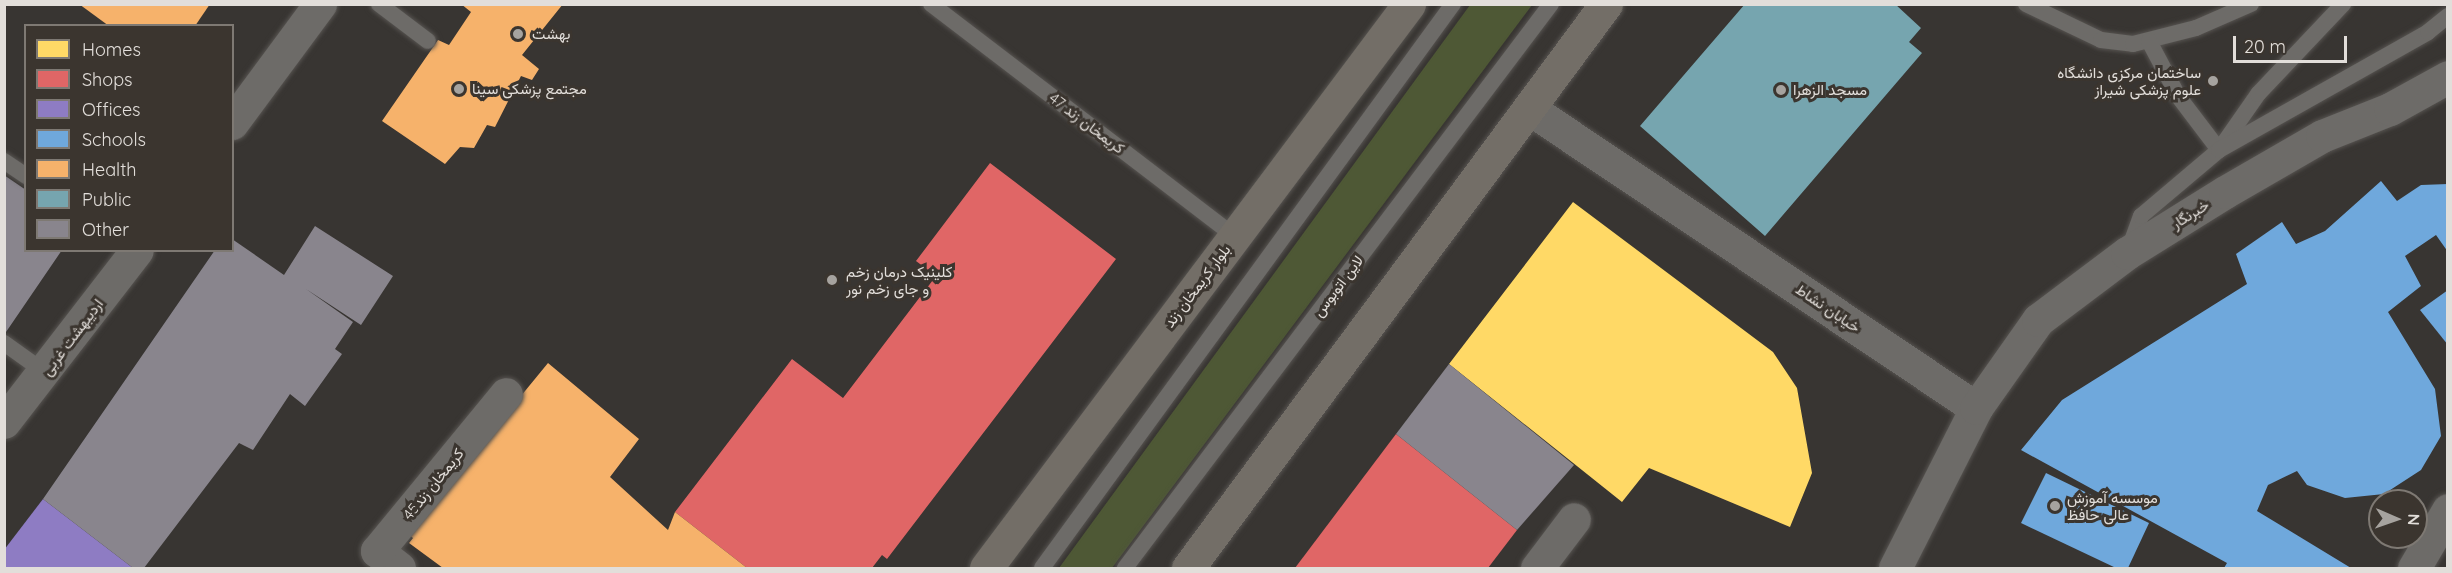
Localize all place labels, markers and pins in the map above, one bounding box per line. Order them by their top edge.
marker: بهشت [509,25,527,43]
place label: بهشت [532,25,570,43]
place label: ساختمان مرکزی دانشگاه علوم پزشکی شیراز [2057,63,2201,98]
marker: ساختمان مرکزی دانشگاه علوم پزشکی شیراز [2206,74,2220,88]
marker: مجتمع پزشکی سینا [450,80,468,98]
place label: مجتمع پزشکی سینا [472,80,587,98]
place label: مسجد الزهرا [1793,81,1867,99]
marker: مسجد الزهرا [1774,83,1788,97]
place label: کلینیک درمان زخم و جای زخم نور [846,262,952,297]
marker: کلینیک درمان زخم و جای زخم نور [823,271,841,289]
place label: موسسه آموزش عالی حافظ [2067,488,2158,523]
marker: موسسه آموزش عالی حافظ [2048,499,2062,513]

